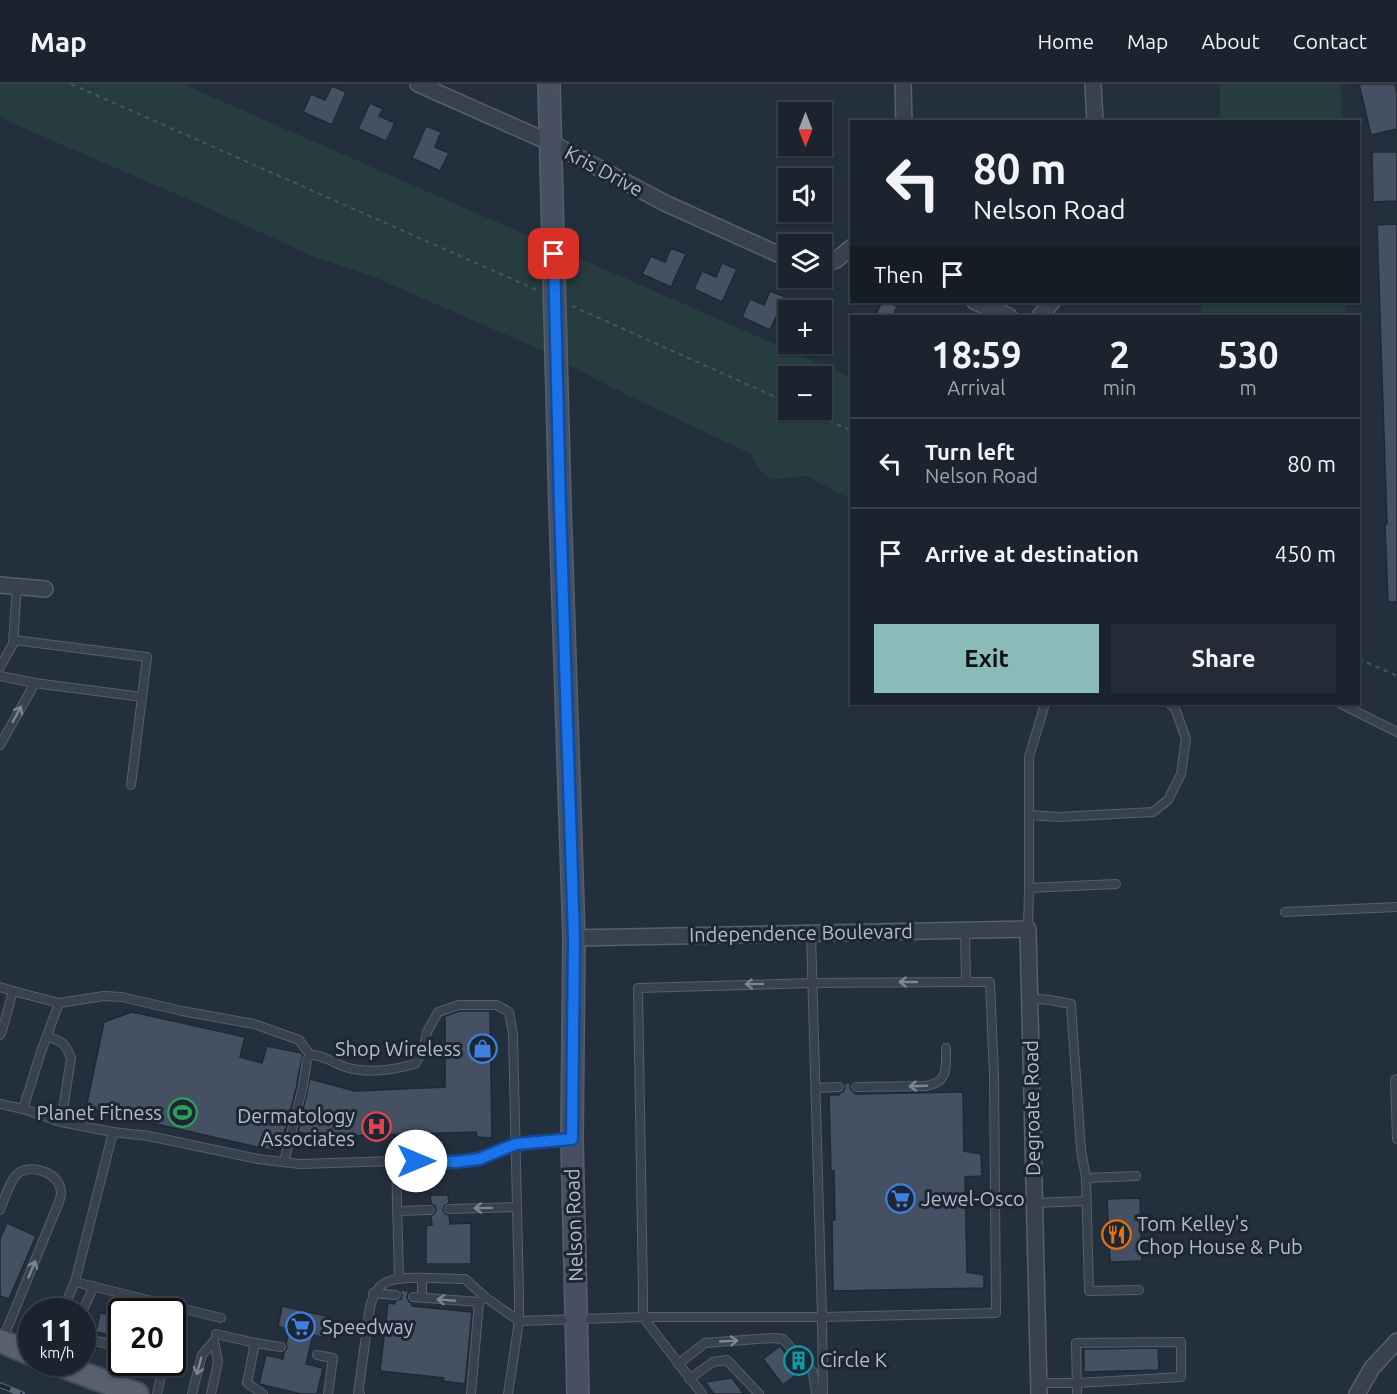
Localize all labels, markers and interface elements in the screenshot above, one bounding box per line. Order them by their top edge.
text: Map [30,26,87,57]
text: Home [1037,29,1094,53]
text: Map [1127,29,1168,53]
text: About [1201,29,1260,53]
text: Contact [1293,29,1367,53]
north arrow [778,102,832,156]
map controls [778,102,832,420]
street label: Kris Drive [561,140,647,201]
icon: left [874,144,952,222]
text: 80 m [973,145,1067,192]
button: sound [778,168,832,222]
text: Nelson Road [973,194,1126,224]
pin [528,228,579,279]
button: layers [778,234,832,288]
icon: arrive [537,237,570,270]
icon: arrive [936,258,969,291]
text: Then [874,262,924,287]
button: + [778,300,832,354]
text: 18:59 [931,334,1021,375]
text: 2 [1109,334,1130,375]
text: 530 [1218,334,1279,375]
button: − [778,366,832,420]
text: Arrival [947,376,1006,399]
text: min [1103,376,1136,399]
text: m [1240,376,1257,399]
text: Turn left [925,439,1015,464]
icon: left [874,447,907,480]
text: 80 m [1287,451,1336,476]
text: Nelson Road [925,464,1038,487]
icon: arrive [874,537,907,570]
text: Arrive at destination [925,541,1139,566]
text: 450 m [1275,541,1336,566]
button: Exit [874,624,1099,693]
button: Share [1111,624,1336,693]
one-way arrow [12,706,24,723]
street label: Independence Boulevard [689,919,913,946]
one-way arrow [898,976,918,988]
one-way arrow [745,979,765,990]
shop icon: Shop Wireless [466,1033,498,1065]
place label: Shop Wireless [335,1037,461,1060]
street label: Degroate Road [1019,1040,1044,1176]
one-way arrow [908,1080,928,1092]
sports icon: Planet Fitness [167,1097,199,1129]
place label: Planet Fitness [37,1101,162,1124]
place label: Dermatology Associates [237,1104,355,1150]
hospital icon: Dermatology Associates [360,1111,392,1143]
position arrow [384,1129,448,1193]
street label: Nelson Road [560,1168,587,1282]
supermarket icon: Jewel-Osco [884,1183,916,1215]
place label: Jewel-Osco [921,1187,1025,1210]
one-way arrow [474,1203,494,1214]
place label: Tom Kelley's Chop House & Pub [1137,1212,1303,1258]
restaurant icon: Tom Kelley's Chop House & Pub [1100,1219,1132,1251]
one-way arrow [27,1260,38,1278]
one-way arrow [436,1294,456,1305]
speed limit sign: 20 [108,1298,186,1376]
supermarket icon: Speedway [285,1311,317,1343]
text: 11 [40,1313,74,1347]
place label: Speedway [322,1315,414,1338]
one-way arrow [718,1336,738,1347]
text: km/h [40,1344,74,1361]
building icon: Circle K [783,1344,815,1376]
place label: Circle K [820,1348,887,1371]
one-way arrow [193,1356,204,1375]

